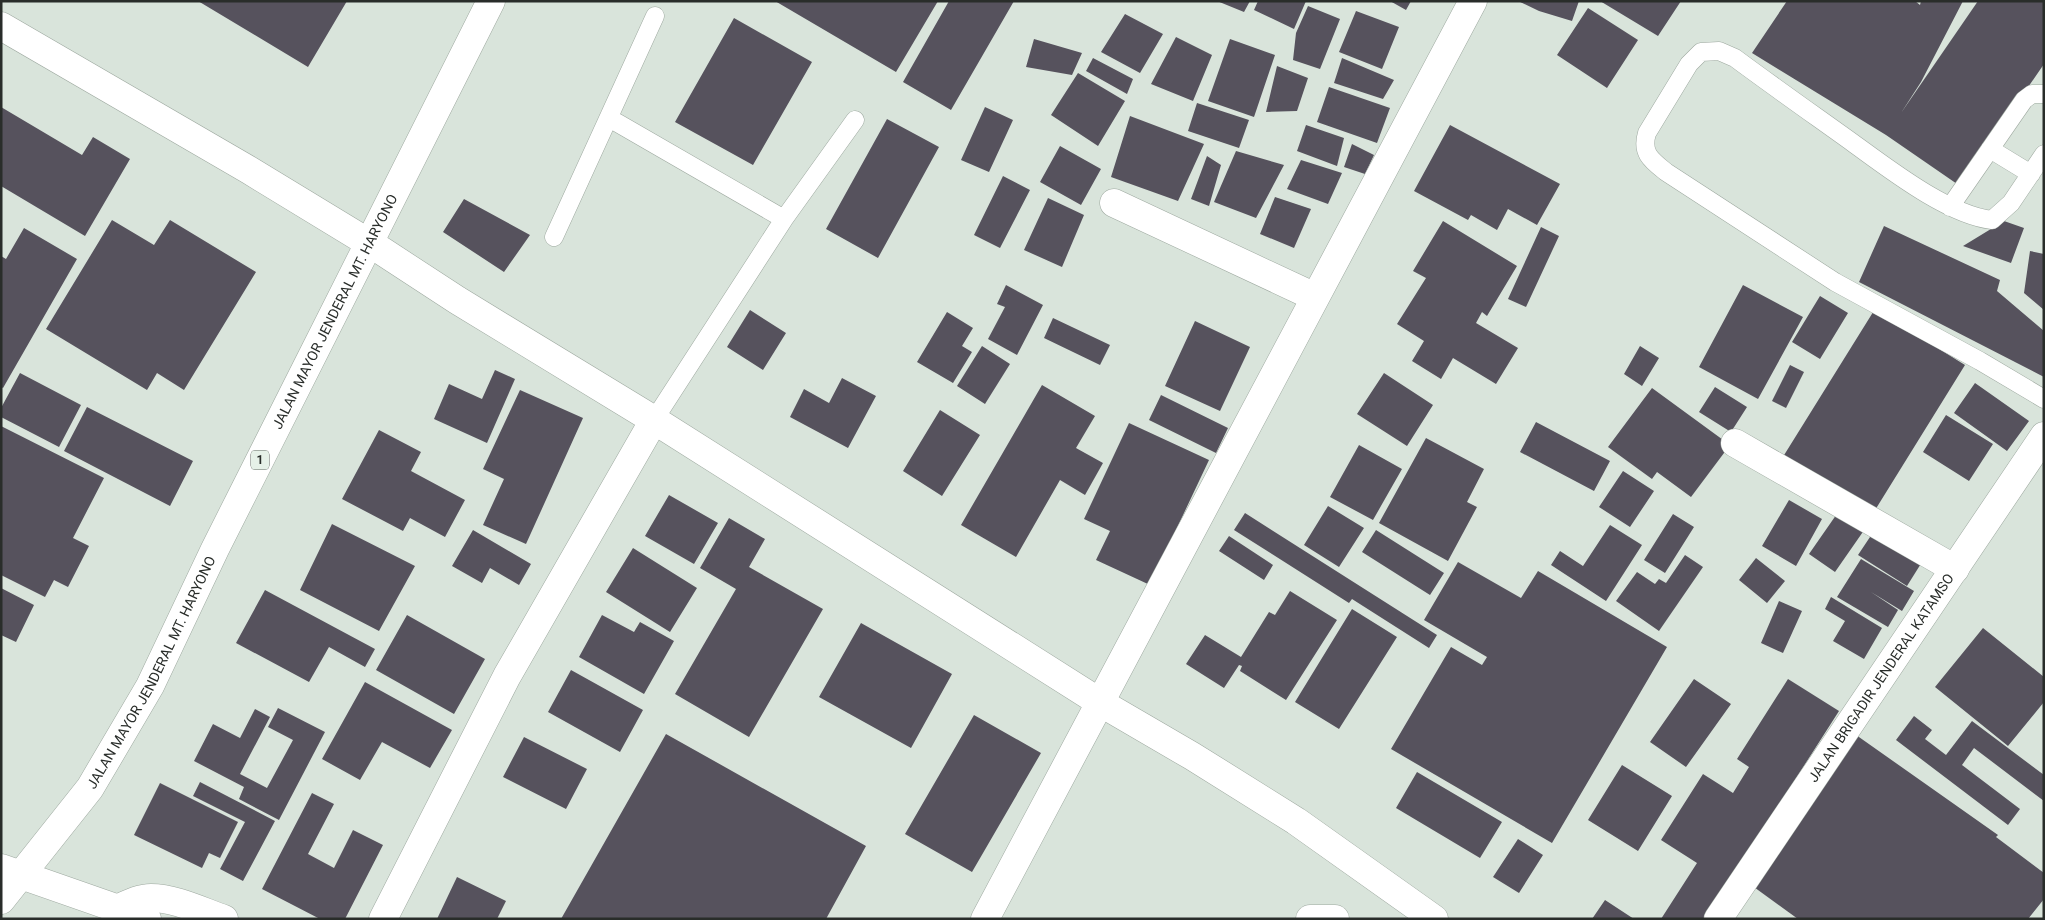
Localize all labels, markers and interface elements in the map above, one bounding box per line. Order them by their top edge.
street label: JALAN MAYOR JENDERAL MT. HARYONO [269,191,400,431]
road number: 1 [251,450,269,470]
street label: JALAN MAYOR JENDERAL MT. HARYONO [83,553,219,792]
street label: JALAN BRIGADIR JENDERAL KATAMSO [1805,571,1957,785]

